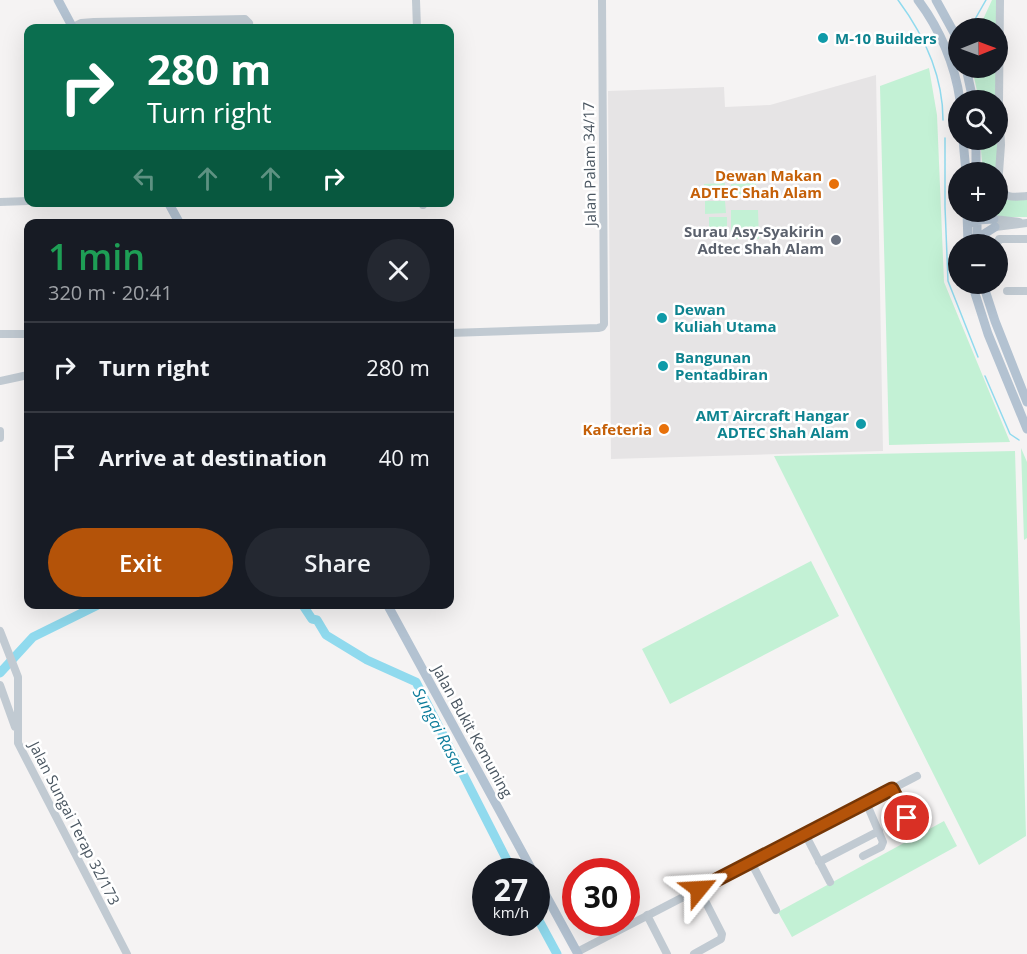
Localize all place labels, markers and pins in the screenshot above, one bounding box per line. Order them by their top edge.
place label: M-10 Builders [835,28,937,48]
marker: M-10 Builders [816,31,830,45]
place label: Dewan Makan ADTEC Shah Alam [690,165,822,202]
marker: Dewan Makan ADTEC Shah Alam [827,177,841,191]
place label: Surau Asy-Syakirin Adtec Shah Alam [684,221,824,258]
marker: Surau Asy-Syakirin Adtec Shah Alam [829,233,843,247]
place label: Dewan Kuliah Utama [674,299,777,336]
marker: Dewan Kuliah Utama [655,311,669,325]
place label: Bangunan Pentadbiran [675,347,768,384]
marker: Bangunan Pentadbiran [656,359,670,373]
place label: AMT Aircraft Hangar ADTEC Shah Alam [696,405,849,442]
marker: AMT Aircraft Hangar ADTEC Shah Alam [854,417,868,431]
place label: Kafeteria [582,419,652,439]
marker: Kafeteria [657,422,671,436]
pin [881,792,932,843]

